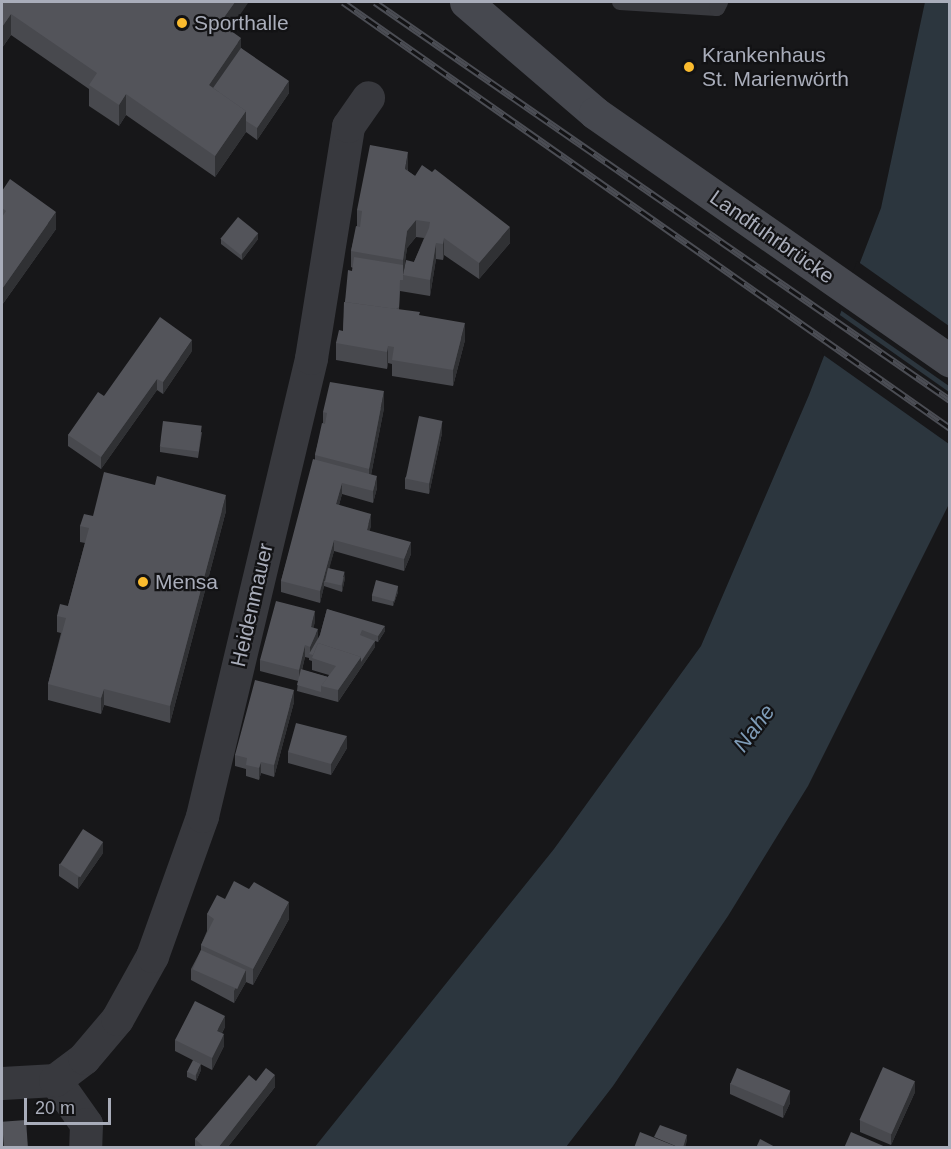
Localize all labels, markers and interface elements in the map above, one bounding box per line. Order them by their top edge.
place label: Sporthalle [194,10,289,36]
marker: Sporthalle [175,16,189,30]
place label: Krankenhaus St. Marienwörth [702,42,849,92]
marker: Krankenhaus St. Marienwörth [680,58,698,76]
street label: Landfuhrbrücke [705,185,839,289]
street label: Heidenmauer [226,541,278,669]
place label: Mensa [155,569,218,595]
marker: Mensa [136,575,150,589]
water label: Nahe [728,699,780,757]
scale bar [27,1086,114,1124]
text: 20 m [35,1098,75,1118]

